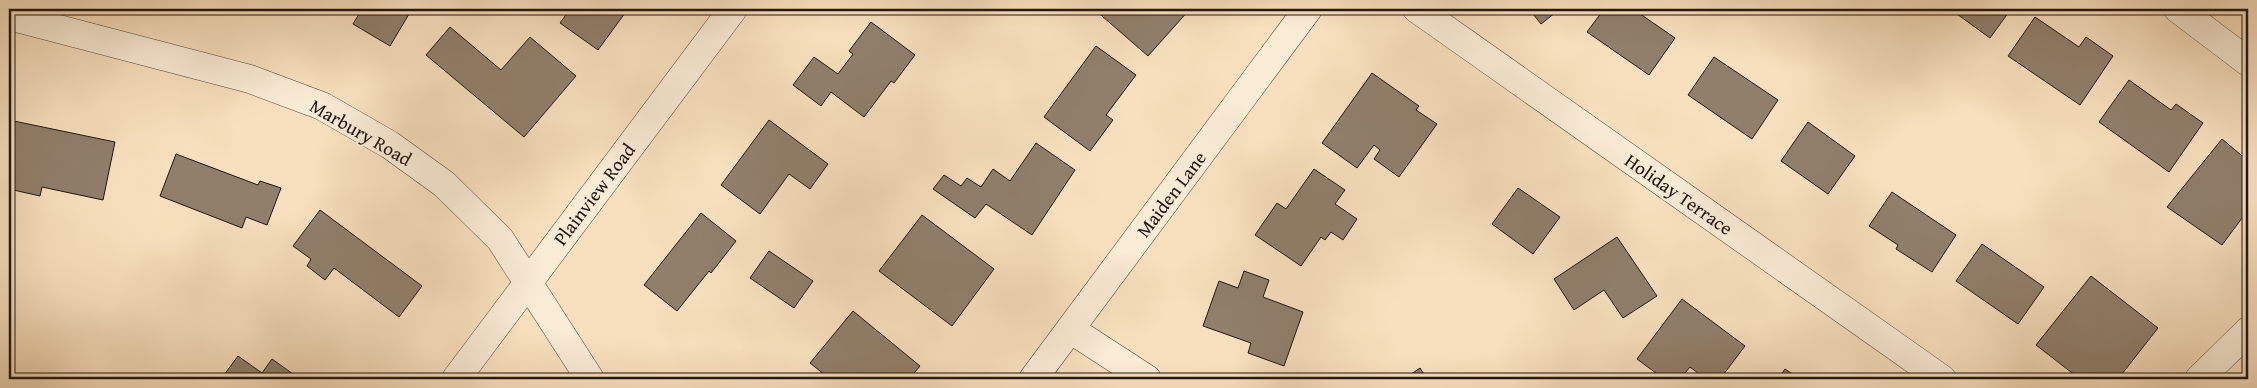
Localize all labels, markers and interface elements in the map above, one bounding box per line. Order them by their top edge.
street label: Marbury Road [305,91,418,173]
street label: Plainview Road [546,136,642,251]
street label: Maiden Lane [1129,145,1213,243]
street label: Holiday Terrace [1619,146,1739,242]

